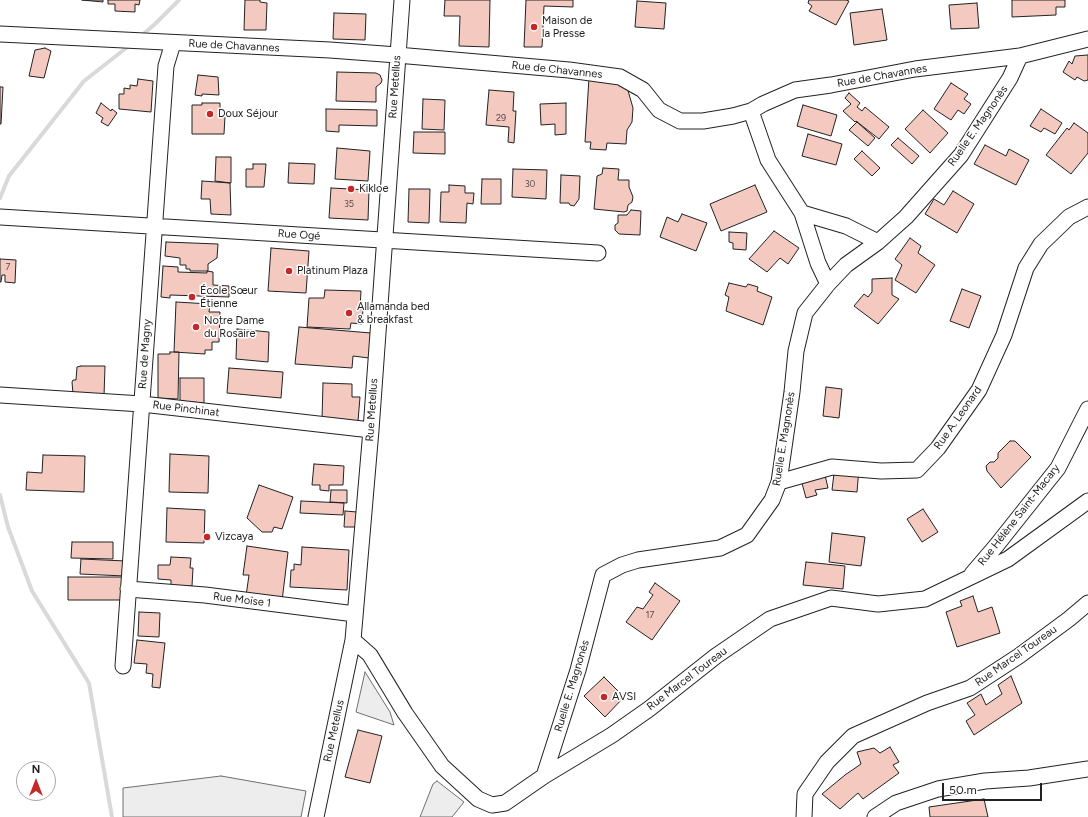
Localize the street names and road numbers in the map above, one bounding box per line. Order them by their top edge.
street label: Rue de Chavannes [188,37,280,55]
street label: Rue Metellus [386,55,404,119]
street label: Rue de Chavannes [511,59,603,81]
street label: Rue de Chavannes [836,62,928,90]
street label: Ruelle E. Magnonès [945,83,1011,169]
street label: Rue Ogé [277,227,321,243]
street label: Rue de Magny [136,319,154,389]
street label: Rue Metellus [363,378,381,442]
street label: Rue A. Leonard [931,384,985,452]
street label: Ruelle E. Magnonès [770,391,798,487]
street label: Rue Pinchinat [152,398,220,420]
street label: Rue Hélène Saint-Macary [975,462,1063,568]
street label: Rue Moïse 1 [212,590,272,610]
street label: Rue Marcel Toureau [973,623,1059,689]
street label: Ruelle E. Magnonès [552,639,592,733]
street label: Rue Marcel Toureau [644,645,730,713]
street label: Rue Metellus [321,699,347,763]

